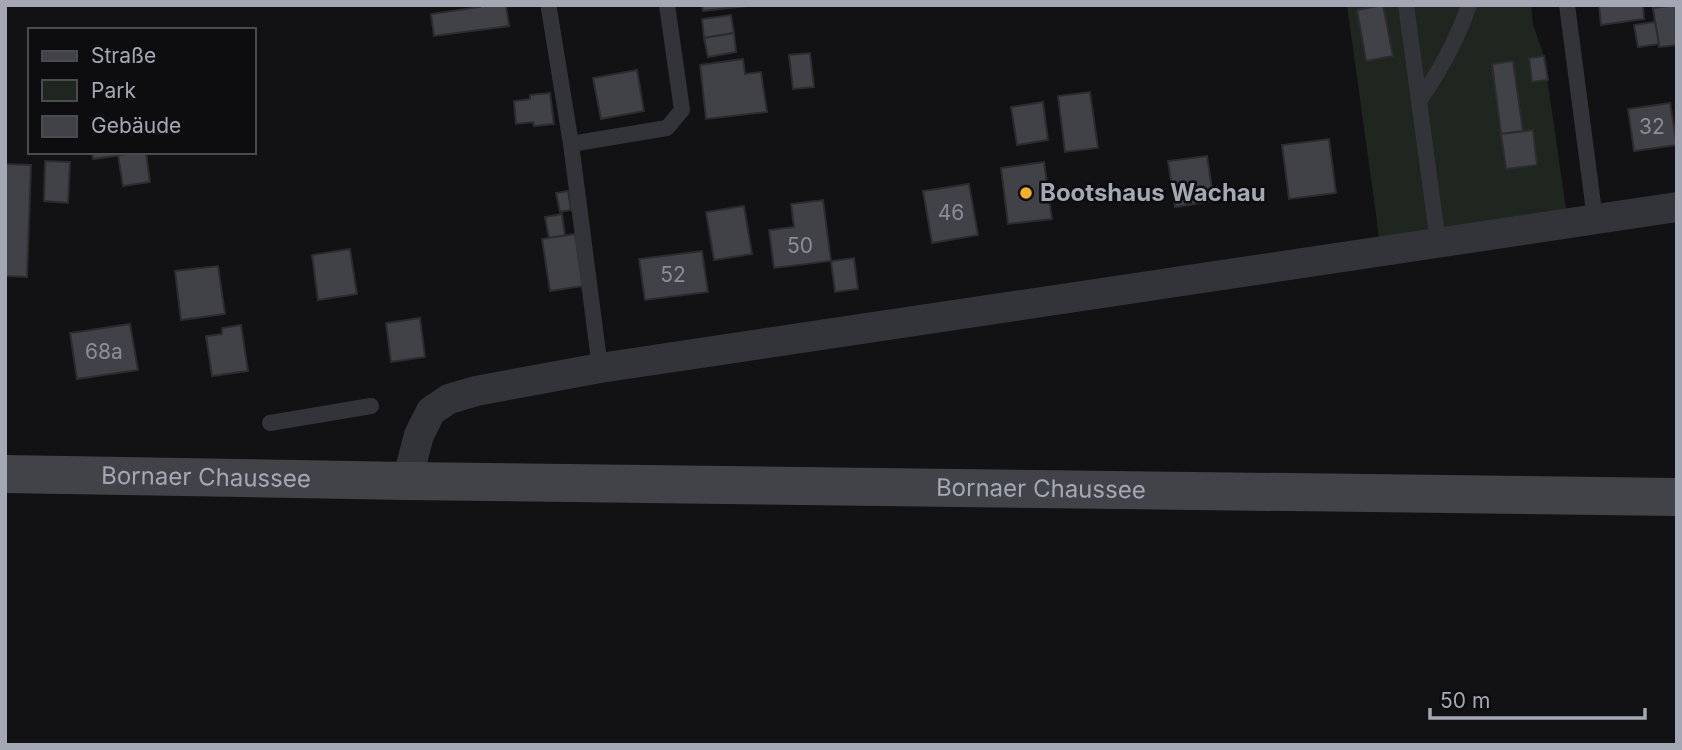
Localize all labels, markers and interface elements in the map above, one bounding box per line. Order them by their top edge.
legend [28,28,256,154]
text: Straße [91,43,156,68]
text: Park [91,78,136,103]
text: Gebäude [91,113,181,138]
house number: 32 [1639,114,1665,139]
place label: Bootshaus Wachau [1040,178,1266,207]
marker: Bootshaus Wachau [1018,185,1034,201]
house number: 46 [938,200,964,225]
house number: 50 [787,233,813,258]
house number: 52 [660,262,686,287]
house number: 68a [85,339,123,364]
street label: Bornaer Chaussee [101,461,311,493]
street label: Bornaer Chaussee [936,473,1146,504]
scale bar [1430,676,1645,720]
text: 50 m [1440,688,1490,713]

